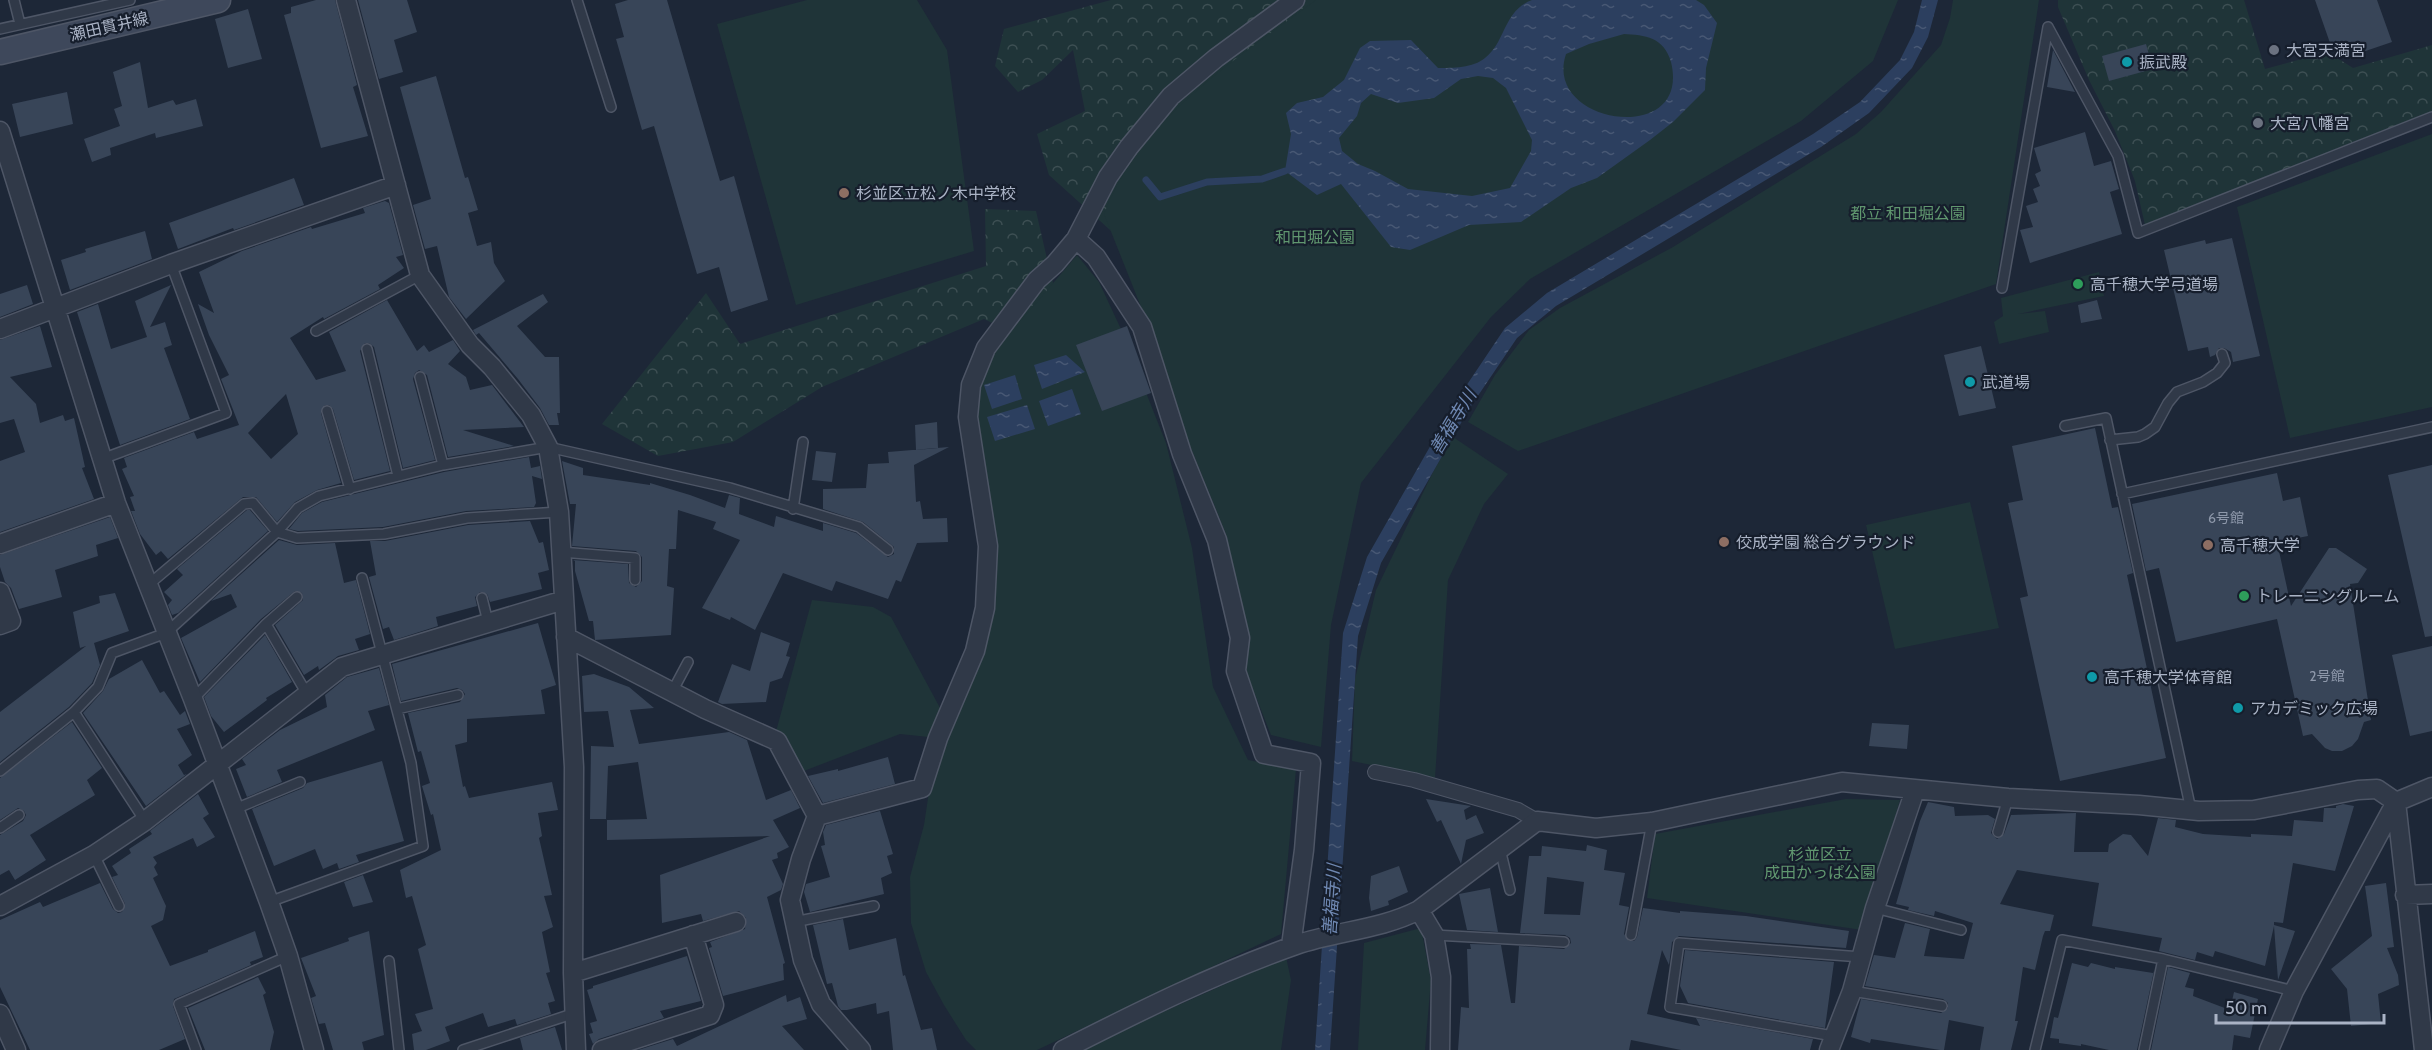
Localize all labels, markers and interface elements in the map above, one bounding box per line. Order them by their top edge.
street label: 瀬田貫井線 [68,8,150,45]
place label: 大宮天満宮 [2286,41,2366,60]
marker: 大宮天満宮 [2267,43,2281,57]
place label: 振武殿 [2139,53,2187,72]
marker: 振武殿 [2120,55,2134,69]
place label: 大宮八幡宮 [2270,114,2350,133]
marker: 大宮八幡宮 [2251,116,2265,130]
place label: 杉並区立松ノ木中学校 [856,184,1016,203]
marker: 杉並区立松ノ木中学校 [837,186,851,200]
park label: 都立 和田堀公園 [1850,204,1966,223]
park label: 和田堀公園 [1275,228,1355,247]
place label: 高千穂大学弓道場 [2090,275,2218,294]
marker: 高千穂大学弓道場 [2071,277,2085,291]
place label: 武道場 [1982,373,2030,392]
marker: 武道場 [1963,375,1977,389]
water label: 善福寺川 [1425,384,1482,459]
house number: 6号館 [2208,509,2244,527]
place label: 佼成学園 総合グラウンド [1736,533,1916,552]
marker: 佼成学園 総合グラウンド [1717,535,1731,549]
place label: 高千穂大学 [2220,536,2300,555]
marker: 高千穂大学 [2201,538,2215,552]
place label: トレーニングルーム [2256,587,2400,606]
marker: トレーニングルーム [2237,589,2251,603]
house number: 2号館 [2309,667,2345,685]
place label: 高千穂大学体育館 [2104,668,2232,687]
marker: 高千穂大学体育館 [2085,670,2099,684]
place label: アカデミック広場 [2250,699,2378,718]
marker: アカデミック広場 [2231,701,2245,715]
park label: 杉並区立 成田かっぱ公園 [1764,845,1876,882]
water label: 善福寺川 [1319,861,1346,937]
scale bar [2216,987,2384,1025]
text: 50 m [2225,997,2267,1019]

